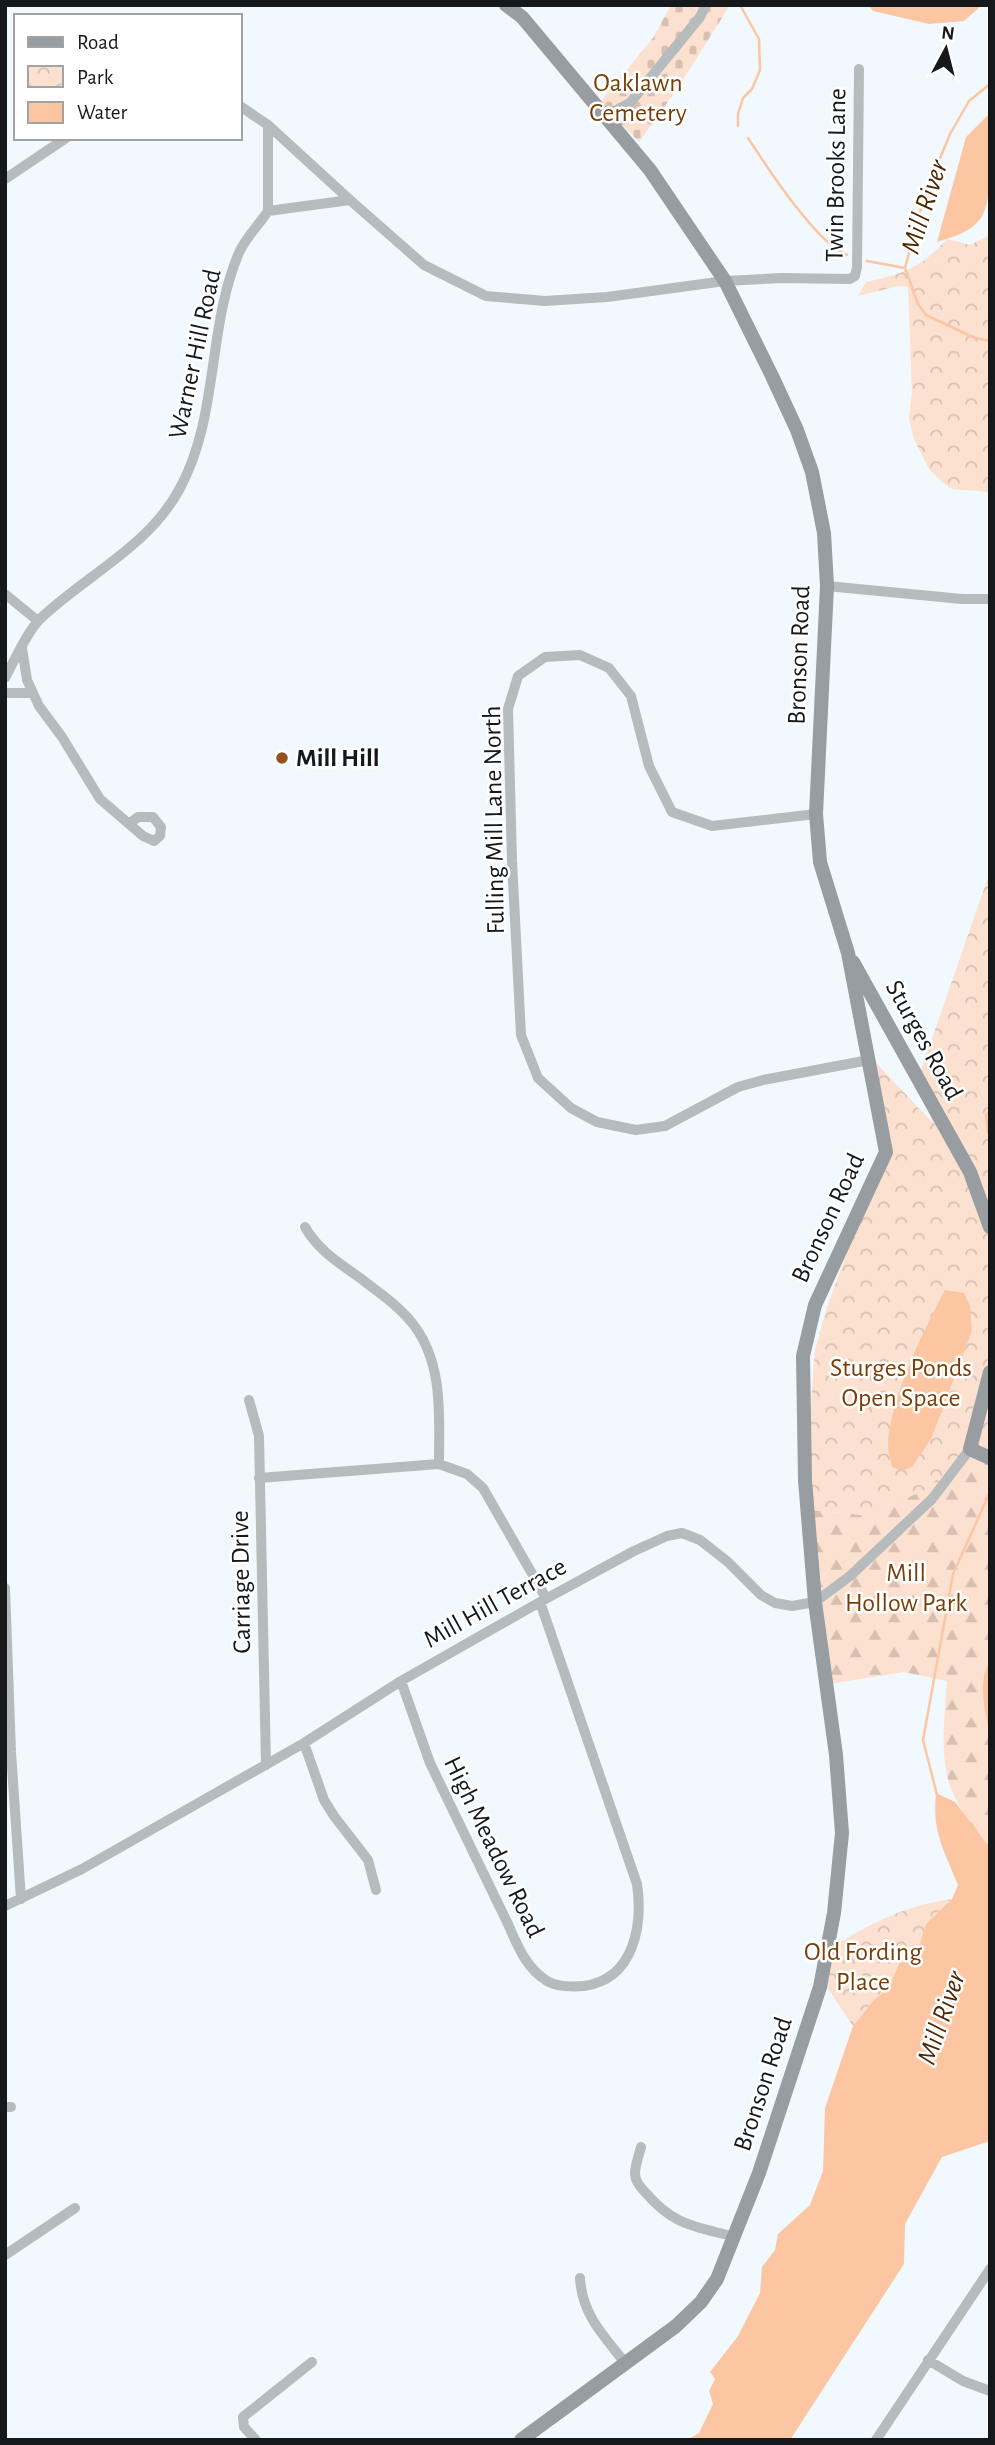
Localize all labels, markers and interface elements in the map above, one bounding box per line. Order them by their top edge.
legend [14,14,242,140]
north arrow [911,14,981,84]
text: N [940,23,956,44]
text: Road [77,32,119,53]
text: Park [77,67,114,88]
park label: Oaklawn Cemetery [589,70,687,126]
street label: Twin Brooks Lane [821,88,851,262]
text: Water [77,102,127,123]
water label: Mill River [897,156,954,257]
street label: Warner Hill Road [164,267,226,441]
street label: Bronson Road [784,585,814,725]
street label: Fulling Mill Lane North [479,705,509,935]
place label: Mill Hill [296,745,380,771]
marker: Mill Hill [274,750,290,766]
street label: Sturges Road [881,976,967,1104]
street label: Bronson Road [787,1149,869,1287]
park label: Sturges Ponds Open Space [830,1355,972,1411]
street label: Carriage Drive [227,1510,255,1654]
street label: Mill Hill Terrace [419,1553,571,1653]
park label: Mill Hollow Park [845,1560,967,1616]
street label: High Meadow Road [439,1752,549,1942]
park label: Old Fording Place [804,1939,922,1995]
water label: Mill River [913,1967,971,2068]
street label: Bronson Road [729,2014,797,2154]

